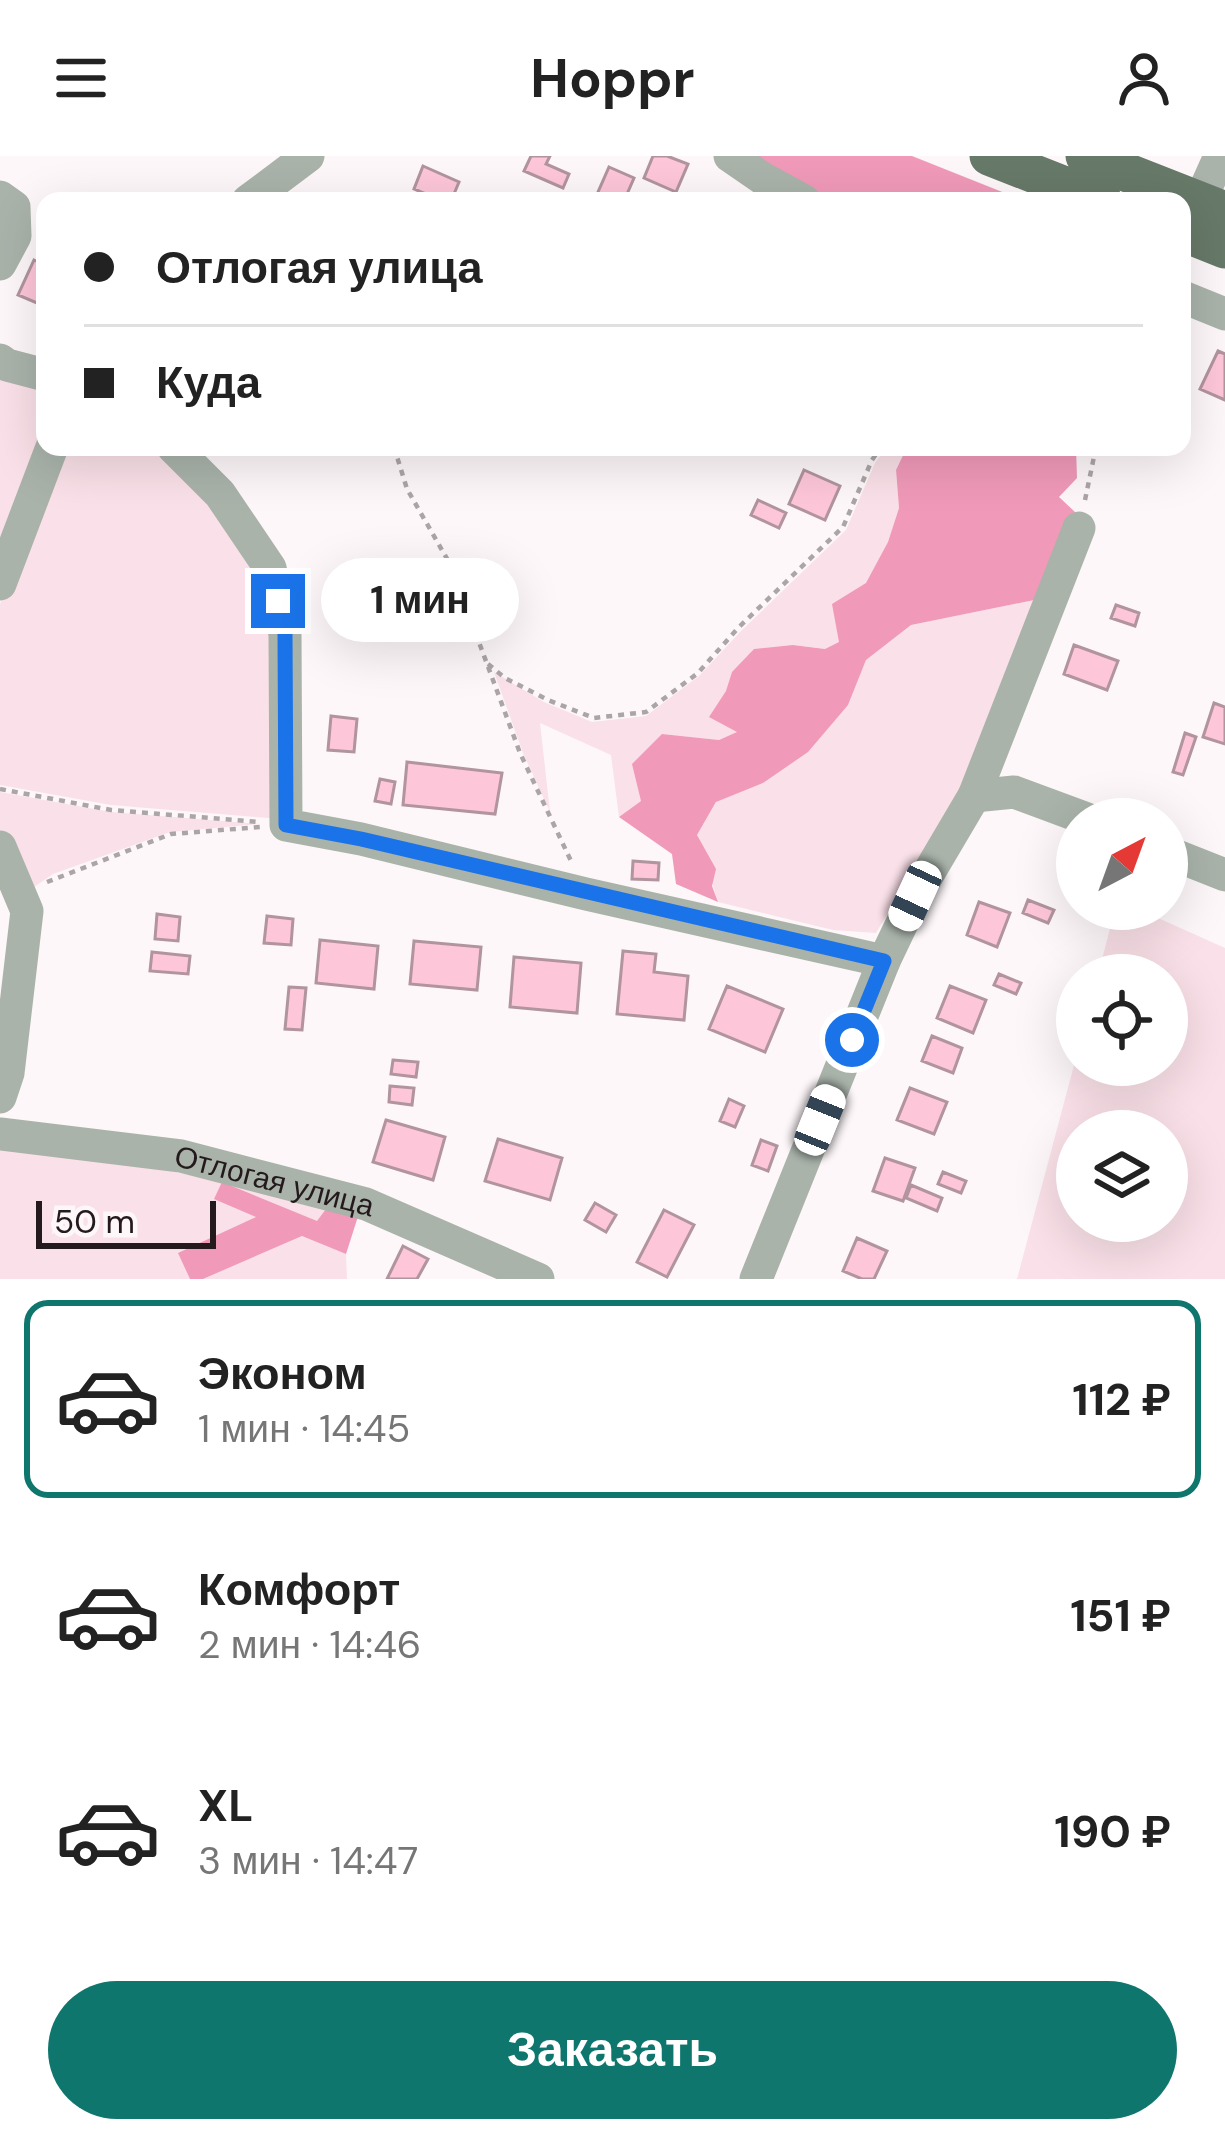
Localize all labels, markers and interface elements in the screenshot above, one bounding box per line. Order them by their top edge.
text: Hoppr [530,43,695,114]
icon: menu [48,45,114,111]
icon: person [1111,45,1177,111]
text: Отлогая улица [156,238,482,297]
text: Куда [156,353,261,412]
callout: 1 мин [320,559,518,643]
route end [251,574,305,628]
text: 1 мин [370,574,470,625]
north arrow [1056,798,1188,930]
map controls [1056,798,1188,1242]
car [883,856,947,936]
button: locate [1056,954,1188,1086]
route start [825,1013,879,1067]
car [790,1080,850,1160]
button: layers [1056,1110,1188,1242]
street label: Отлогая улица [171,1136,379,1225]
scale bar [36,1195,216,1248]
text: 50 m [54,1200,135,1243]
text: Эконом [198,1344,367,1403]
icon: car [54,1345,162,1453]
text: 112 ₽ [1072,1370,1171,1429]
text: 1 мин · 14:45 [198,1403,410,1454]
text: Комфорт [198,1560,400,1619]
icon: car [54,1561,162,1669]
text: 151 ₽ [1070,1586,1171,1645]
text: 2 мин · 14:46 [198,1619,421,1670]
text: XL [198,1776,253,1835]
icon: car [54,1777,162,1885]
text: 190 ₽ [1054,1802,1171,1861]
text: 3 мин · 14:47 [198,1835,418,1886]
button: Заказать [48,1981,1177,2119]

